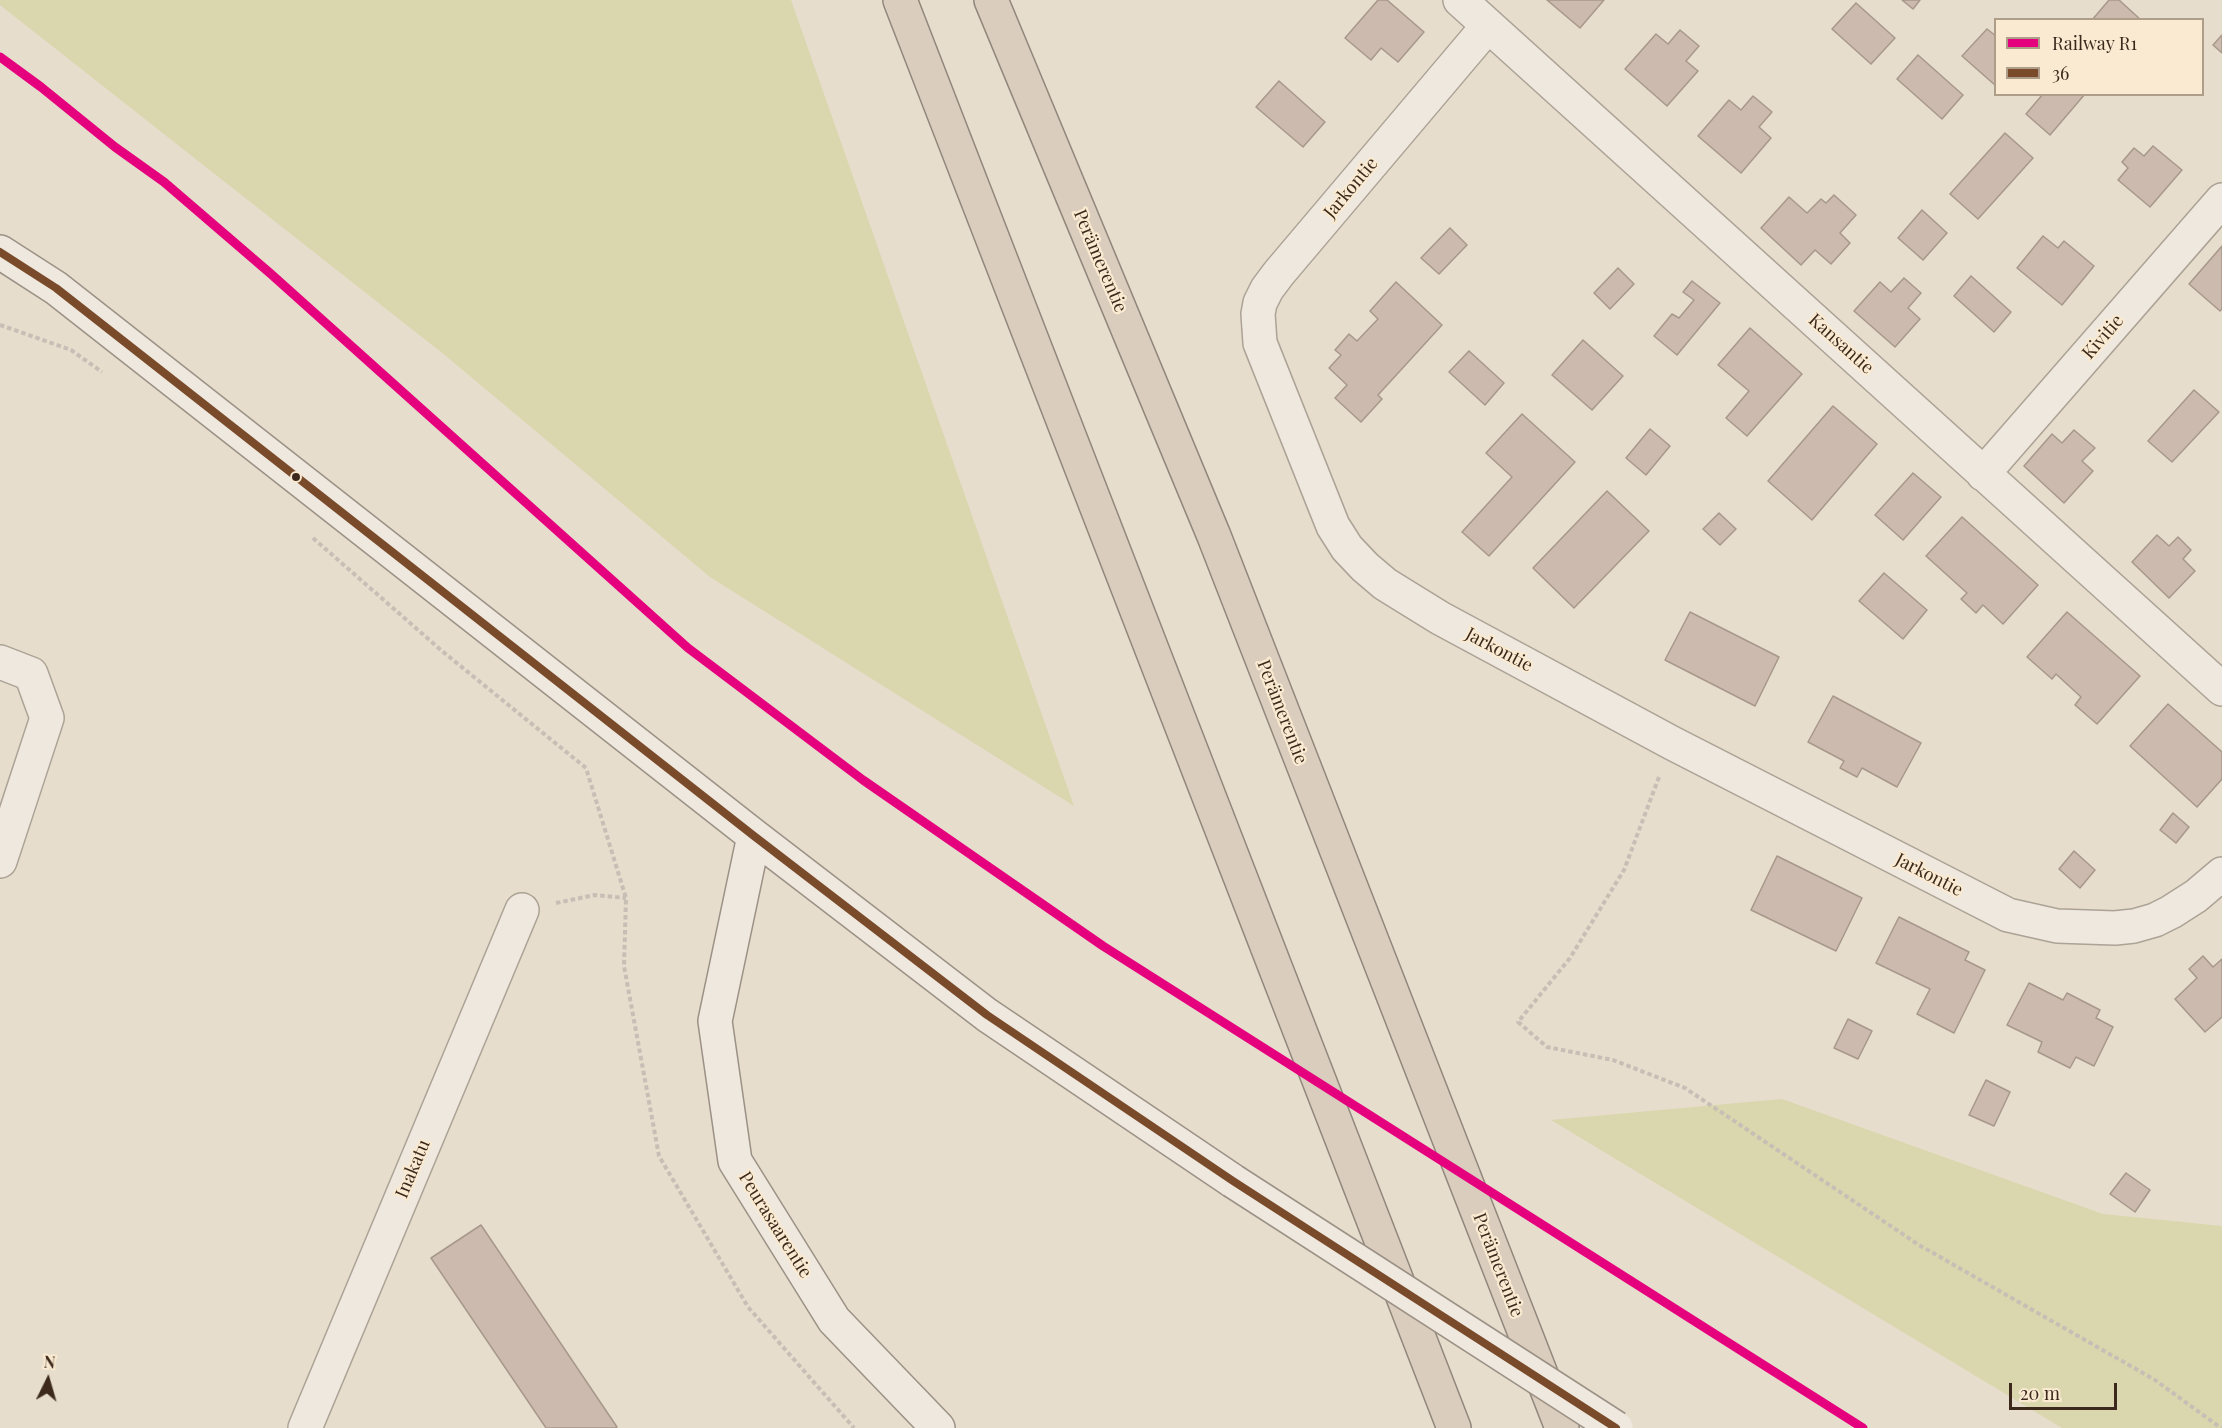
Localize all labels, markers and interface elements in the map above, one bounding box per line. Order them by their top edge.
legend [1994,18,2204,96]
text: Railway R1 [2052,31,2137,55]
text: 36 [2052,61,2069,85]
street label: Jarkontie [1319,153,1383,223]
street label: Perämerentie [1069,206,1131,316]
street label: Kansantie [1804,309,1878,379]
street label: Kivitie [2078,310,2128,364]
unlabelled marker [290,471,302,483]
street label: Jarkontie [1462,623,1536,677]
street label: Perämerentie [1252,657,1312,767]
street label: Jarkontie [1892,849,1966,901]
street label: Inakatu [391,1137,435,1201]
street label: Peurasaarentie [734,1168,816,1282]
street label: Perämerentie [1468,1210,1528,1320]
north arrow [18,1350,78,1410]
text: N [43,1351,56,1373]
scale bar [2012,1371,2120,1409]
text: 20 m [2020,1381,2060,1405]

